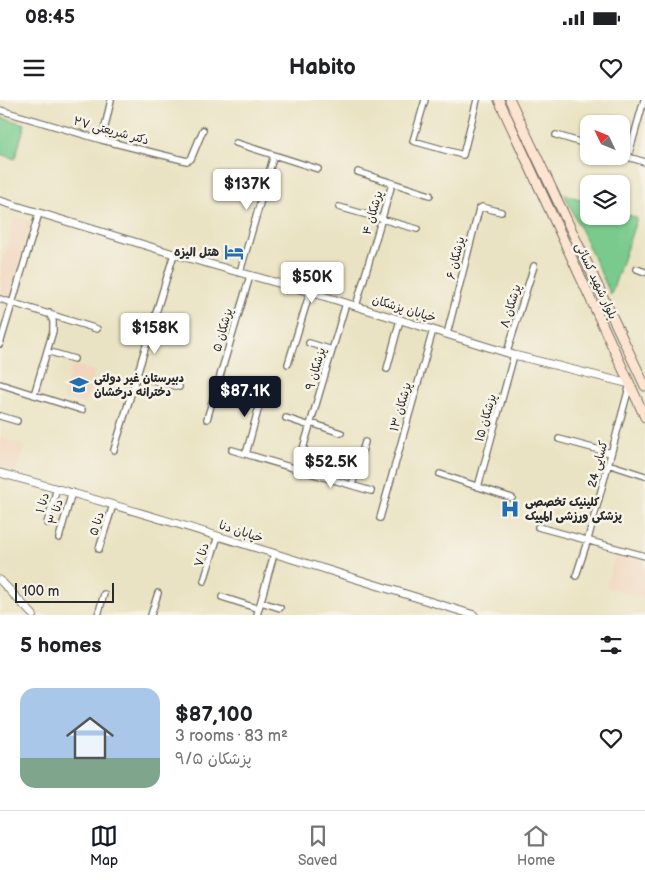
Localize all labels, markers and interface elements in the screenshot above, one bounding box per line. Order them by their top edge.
text: 08:45 [25,6,75,29]
icon: menu [20,54,48,82]
text: Habito [289,54,356,81]
icon: heart [597,54,625,82]
street label: ۲۷ دکتر شریعتی [72,114,150,148]
north arrow [580,115,630,165]
map controls [580,115,630,225]
pin: $137K [212,168,282,211]
text: $137K [224,175,270,194]
button: layers [580,175,630,225]
street label: ۴ پزشکان [360,189,386,237]
street label: ۶ پزشکان [443,235,469,281]
street label: بلوار شهید کسائی [572,240,620,322]
hotel icon: هتل الیزه [223,241,245,263]
place label: هتل الیزه [174,245,219,260]
pin: $50K [282,262,342,304]
text: $50K [292,268,332,287]
street label: ۸ پزشکان [497,282,525,330]
street label: خیابان پزشکان [370,292,438,326]
street label: ۵ پزشکان [210,306,236,354]
pin: $158K [120,312,190,355]
text: $158K [131,319,179,338]
street label: ۹ پزشکان [303,346,329,392]
place label: دبیرستان غیر دولتی دخترانه درخشان [94,371,185,400]
school or university icon: دبیرستان غیر دولتی دخترانه درخشان [68,374,90,396]
pin: $87.1K [204,376,286,418]
street label: ۱۳ پزشکان [387,381,415,433]
text: $87.1K [220,382,270,401]
street label: ۱۵ پزشکان [472,392,500,444]
street label: کسایی 24 [585,439,611,489]
pin: $52.5K [290,446,372,489]
text: $52.5K [305,453,358,472]
street label: ۱ دنا [33,491,53,515]
place label: کلینیک تخصصی پزشکی ورزشی المپیک [525,495,623,524]
street label: ۳ دنا [45,498,67,526]
hospital icon: کلینیک تخصصی پزشکی ورزشی المپیک [499,498,521,520]
street label: ۵ دنا [86,510,108,538]
street label: خیابان دنا [217,518,265,546]
street label: ۷ دنا [191,541,213,569]
scale bar [15,580,114,603]
text: 100 m [22,583,59,600]
icon: filters [597,631,625,659]
text: 5 homes [20,633,102,658]
text: $87,100 [175,702,253,727]
icon: home [60,708,120,768]
icon: heart [597,724,625,752]
text: 3 rooms · 83 m² [175,727,288,746]
text: ۹/۵ پزشکان [175,750,252,769]
tab: Map [90,822,118,869]
tab: Saved [298,822,337,869]
tab: Home [517,822,555,869]

